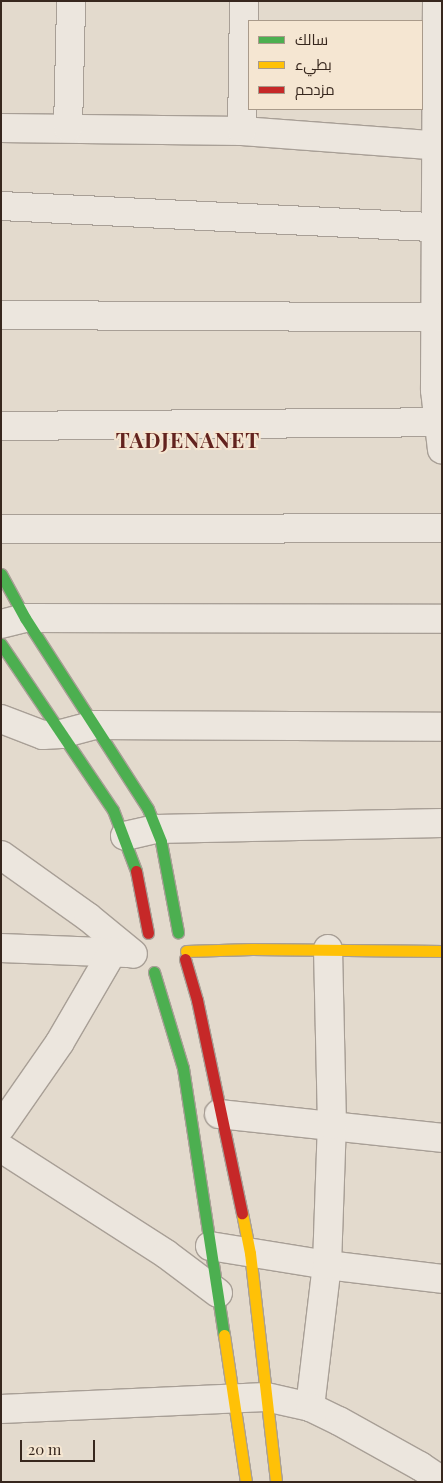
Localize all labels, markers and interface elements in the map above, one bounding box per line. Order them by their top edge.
legend [248,20,423,110]
text: سالك [295,29,328,49]
text: بطيء [295,54,332,74]
text: مزدحم [295,79,335,99]
district label: TADJENANET [115,426,261,452]
scale bar [22,1430,98,1462]
text: 20 m [28,1439,61,1459]

